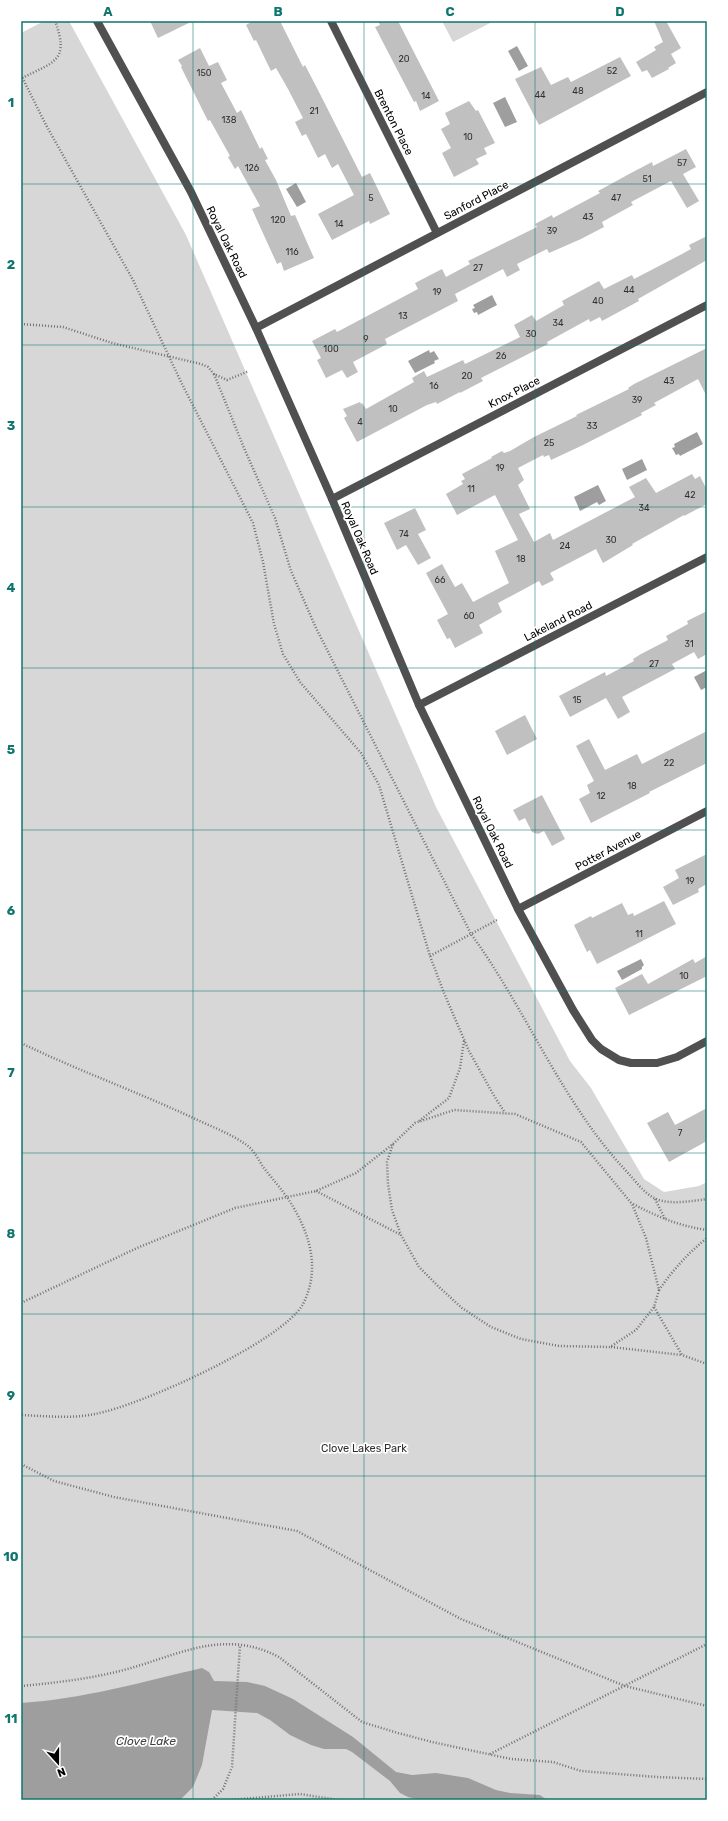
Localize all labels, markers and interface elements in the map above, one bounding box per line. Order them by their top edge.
text: A [103,4,113,19]
text: B [273,4,283,19]
text: C [445,4,455,19]
text: D [615,4,625,19]
house number: 20 [399,54,410,64]
house number: 52 [607,66,617,76]
house number: 150 [197,68,212,78]
house number: 48 [572,86,584,96]
street label: Brenton Place [371,87,416,157]
house number: 44 [534,90,546,100]
house number: 14 [421,91,431,101]
text: 1 [8,95,14,110]
house number: 21 [309,106,319,116]
house number: 138 [222,115,237,125]
house number: 10 [463,132,473,142]
house number: 57 [677,158,687,168]
house number: 126 [245,163,260,173]
house number: 51 [642,174,652,184]
street label: Sanford Place [442,178,511,223]
house number: 5 [368,193,374,203]
house number: 47 [611,193,621,203]
street label: Royal Oak Road [204,204,250,280]
house number: 43 [583,212,594,222]
house number: 120 [271,215,286,225]
house number: 14 [334,219,344,229]
house number: 39 [547,226,557,236]
house number: 116 [285,247,299,257]
text: 2 [7,257,15,272]
house number: 27 [473,263,483,273]
house number: 44 [623,285,635,295]
house number: 19 [432,287,442,297]
house number: 40 [592,296,604,306]
house number: 13 [398,311,408,321]
house number: 34 [553,318,564,328]
house number: 30 [525,329,537,339]
house number: 9 [363,334,369,344]
house number: 100 [323,344,339,354]
house number: 26 [496,351,507,361]
house number: 20 [462,371,473,381]
street label: Knox Place [486,374,542,411]
house number: 43 [664,376,675,386]
house number: 16 [429,381,439,391]
house number: 39 [632,395,642,405]
house number: 10 [388,404,398,414]
house number: 4 [357,417,363,427]
text: 3 [7,418,16,433]
house number: 33 [587,421,597,431]
house number: 25 [544,438,554,448]
house number: 19 [495,463,505,473]
house number: 11 [467,484,475,494]
house number: 42 [685,490,695,500]
street label: Royal Oak Road [338,500,381,577]
house number: 34 [639,503,650,513]
house number: 74 [399,529,409,539]
house number: 30 [605,535,617,545]
house number: 24 [560,541,571,551]
house number: 18 [516,554,526,564]
house number: 66 [435,575,446,585]
text: 4 [7,580,16,595]
street label: Lakeland Road [522,599,594,644]
house number: 60 [463,611,475,621]
house number: 31 [684,639,694,649]
house number: 27 [649,659,659,669]
house number: 15 [572,695,582,705]
text: 5 [7,742,15,757]
house number: 22 [664,758,674,768]
house number: 18 [627,781,637,791]
house number: 12 [596,791,606,801]
street label: Royal Oak Road [470,794,516,870]
street label: Potter Avenue [573,828,643,873]
house number: 19 [685,876,695,886]
text: 6 [7,903,16,918]
house number: 11 [635,929,643,939]
house number: 10 [679,971,689,981]
text: 7 [7,1065,15,1080]
house number: 7 [678,1128,683,1138]
text: 8 [7,1226,16,1241]
text: 9 [7,1388,15,1403]
park label: Clove Lakes Park [321,1442,407,1455]
text: 10 [3,1549,19,1564]
text: 11 [5,1711,17,1726]
water label: Clove Lake [116,1734,176,1748]
north arrow [38,1743,78,1783]
text: N [55,1764,67,1779]

